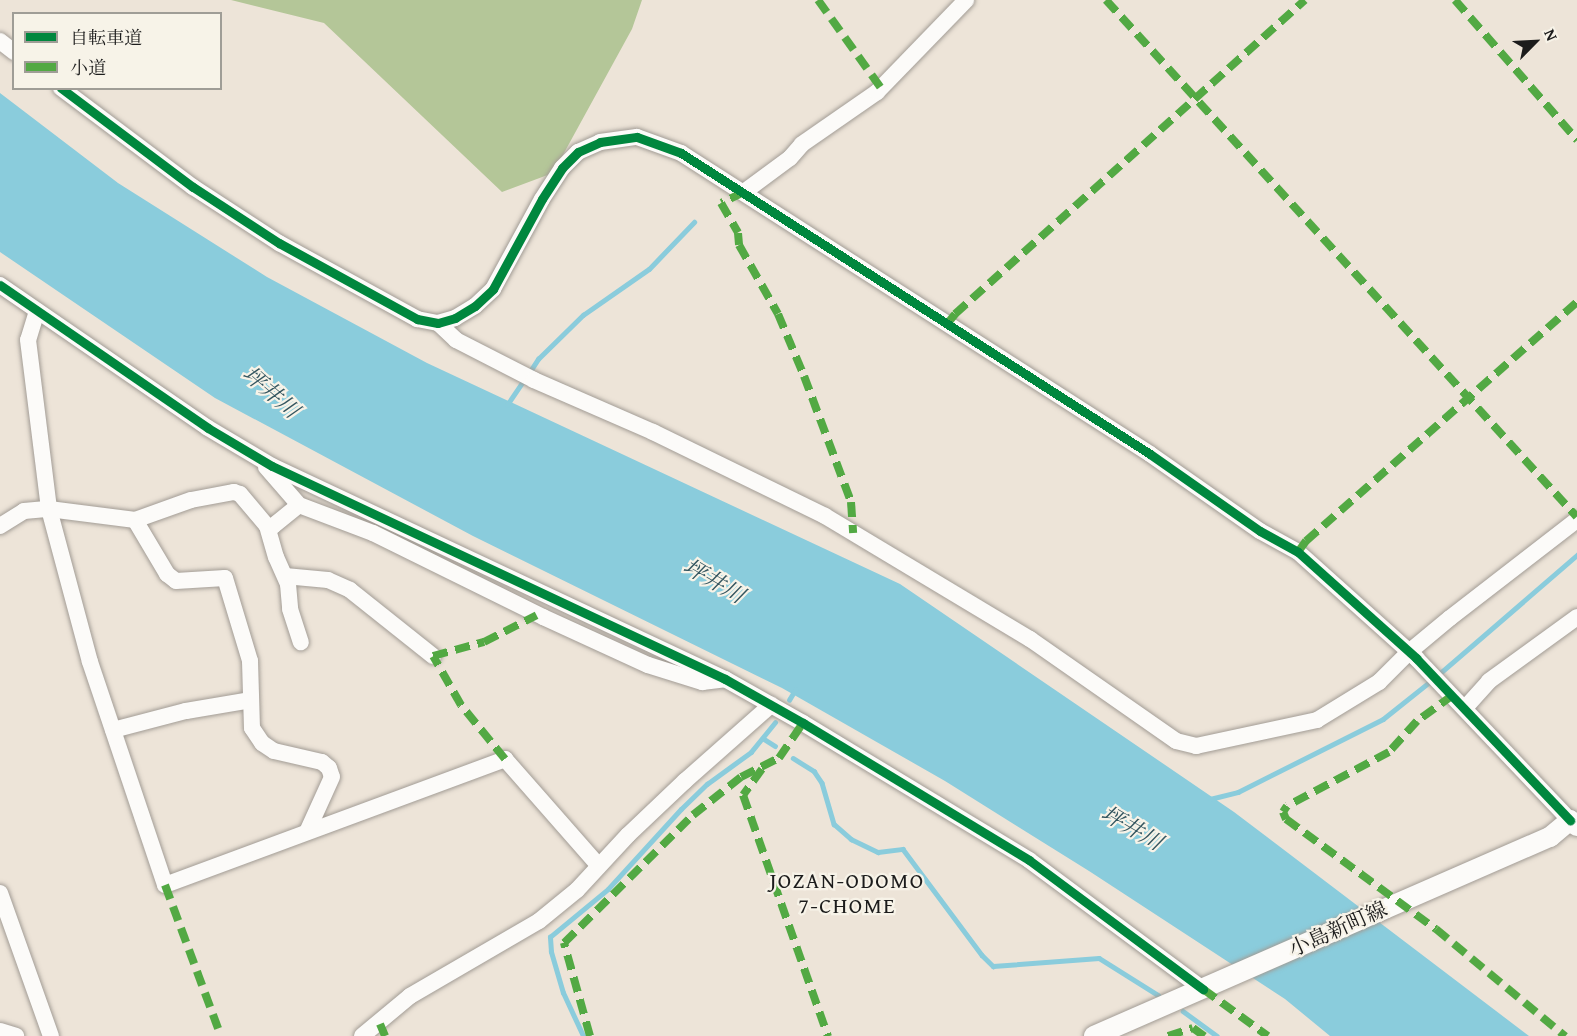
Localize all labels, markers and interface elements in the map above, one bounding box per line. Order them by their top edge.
legend [12,12,222,90]
north arrow [1505,12,1565,72]
text: 自転車道 [70,24,142,51]
text: N [1538,25,1565,44]
text: 小道 [70,54,106,81]
water label: 坪井川 [237,360,305,424]
water label: 坪井川 [679,553,749,609]
water label: 坪井川 [1097,800,1167,856]
district label: JOZAN-ODOMO 7-CHOME [769,867,925,918]
street label: 小島新町線 [1285,896,1391,962]

